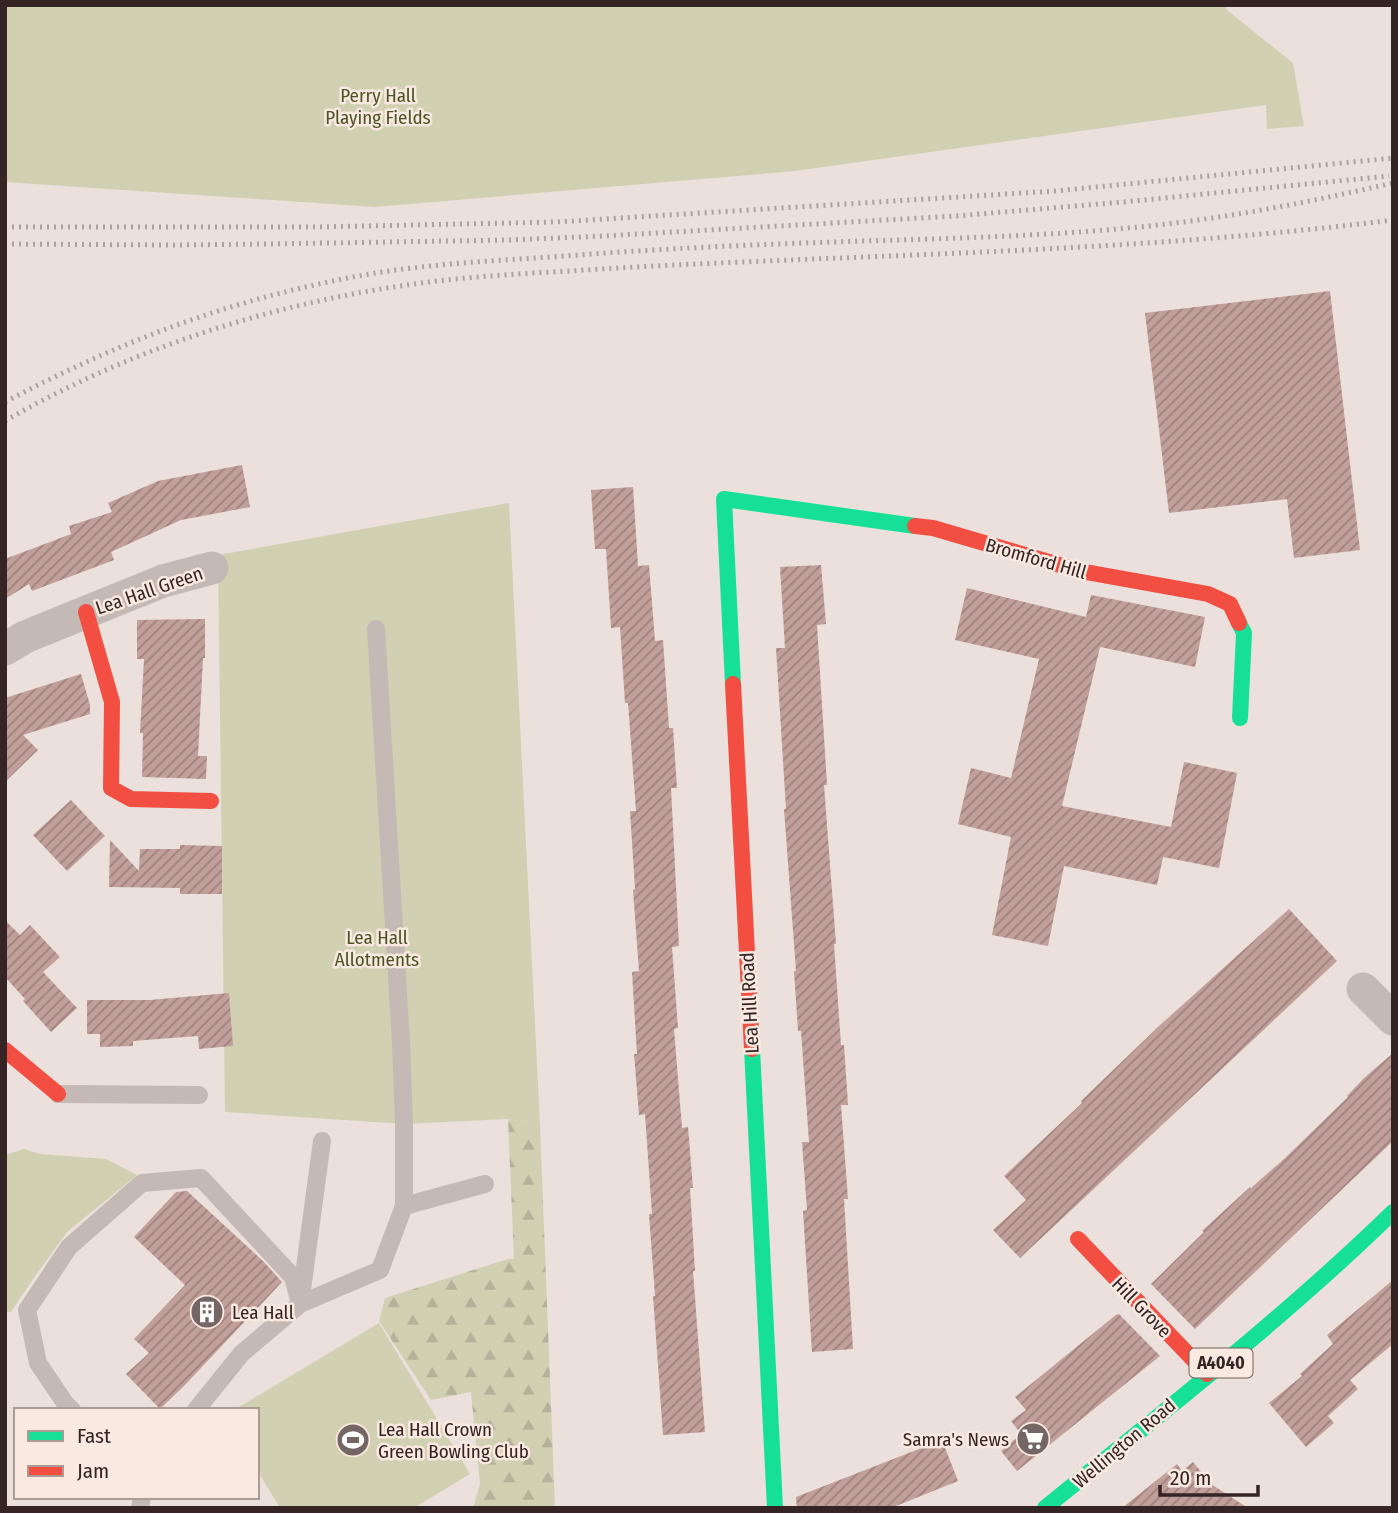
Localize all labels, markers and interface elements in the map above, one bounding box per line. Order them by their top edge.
park label: Perry Hall Playing Fields [325,84,431,129]
street label: Bromford Hill [983,533,1089,584]
street label: Lea Hall Green [93,561,206,620]
park label: Lea Hall Allotments [335,926,419,971]
street label: Lea Hill Road [735,952,764,1054]
street label: Hill Grove [1107,1272,1176,1342]
building icon: Lea Hall [188,1293,226,1331]
place label: Lea Hall [232,1301,294,1324]
road number: A4040 [1190,1348,1252,1378]
street label: Wellington Road [1068,1394,1180,1493]
legend [14,1408,259,1499]
place label: Lea Hall Crown Green Bowling Club [378,1418,529,1463]
supermarket icon: Samra's News [1014,1420,1052,1458]
sports icon: Lea Hall Crown Green Bowling Club [334,1421,372,1459]
text: Fast [77,1423,111,1449]
place label: Samra's News [903,1428,1009,1451]
scale bar [1160,1454,1258,1498]
text: Jam [77,1458,109,1484]
text: 20 m [1170,1465,1211,1491]

